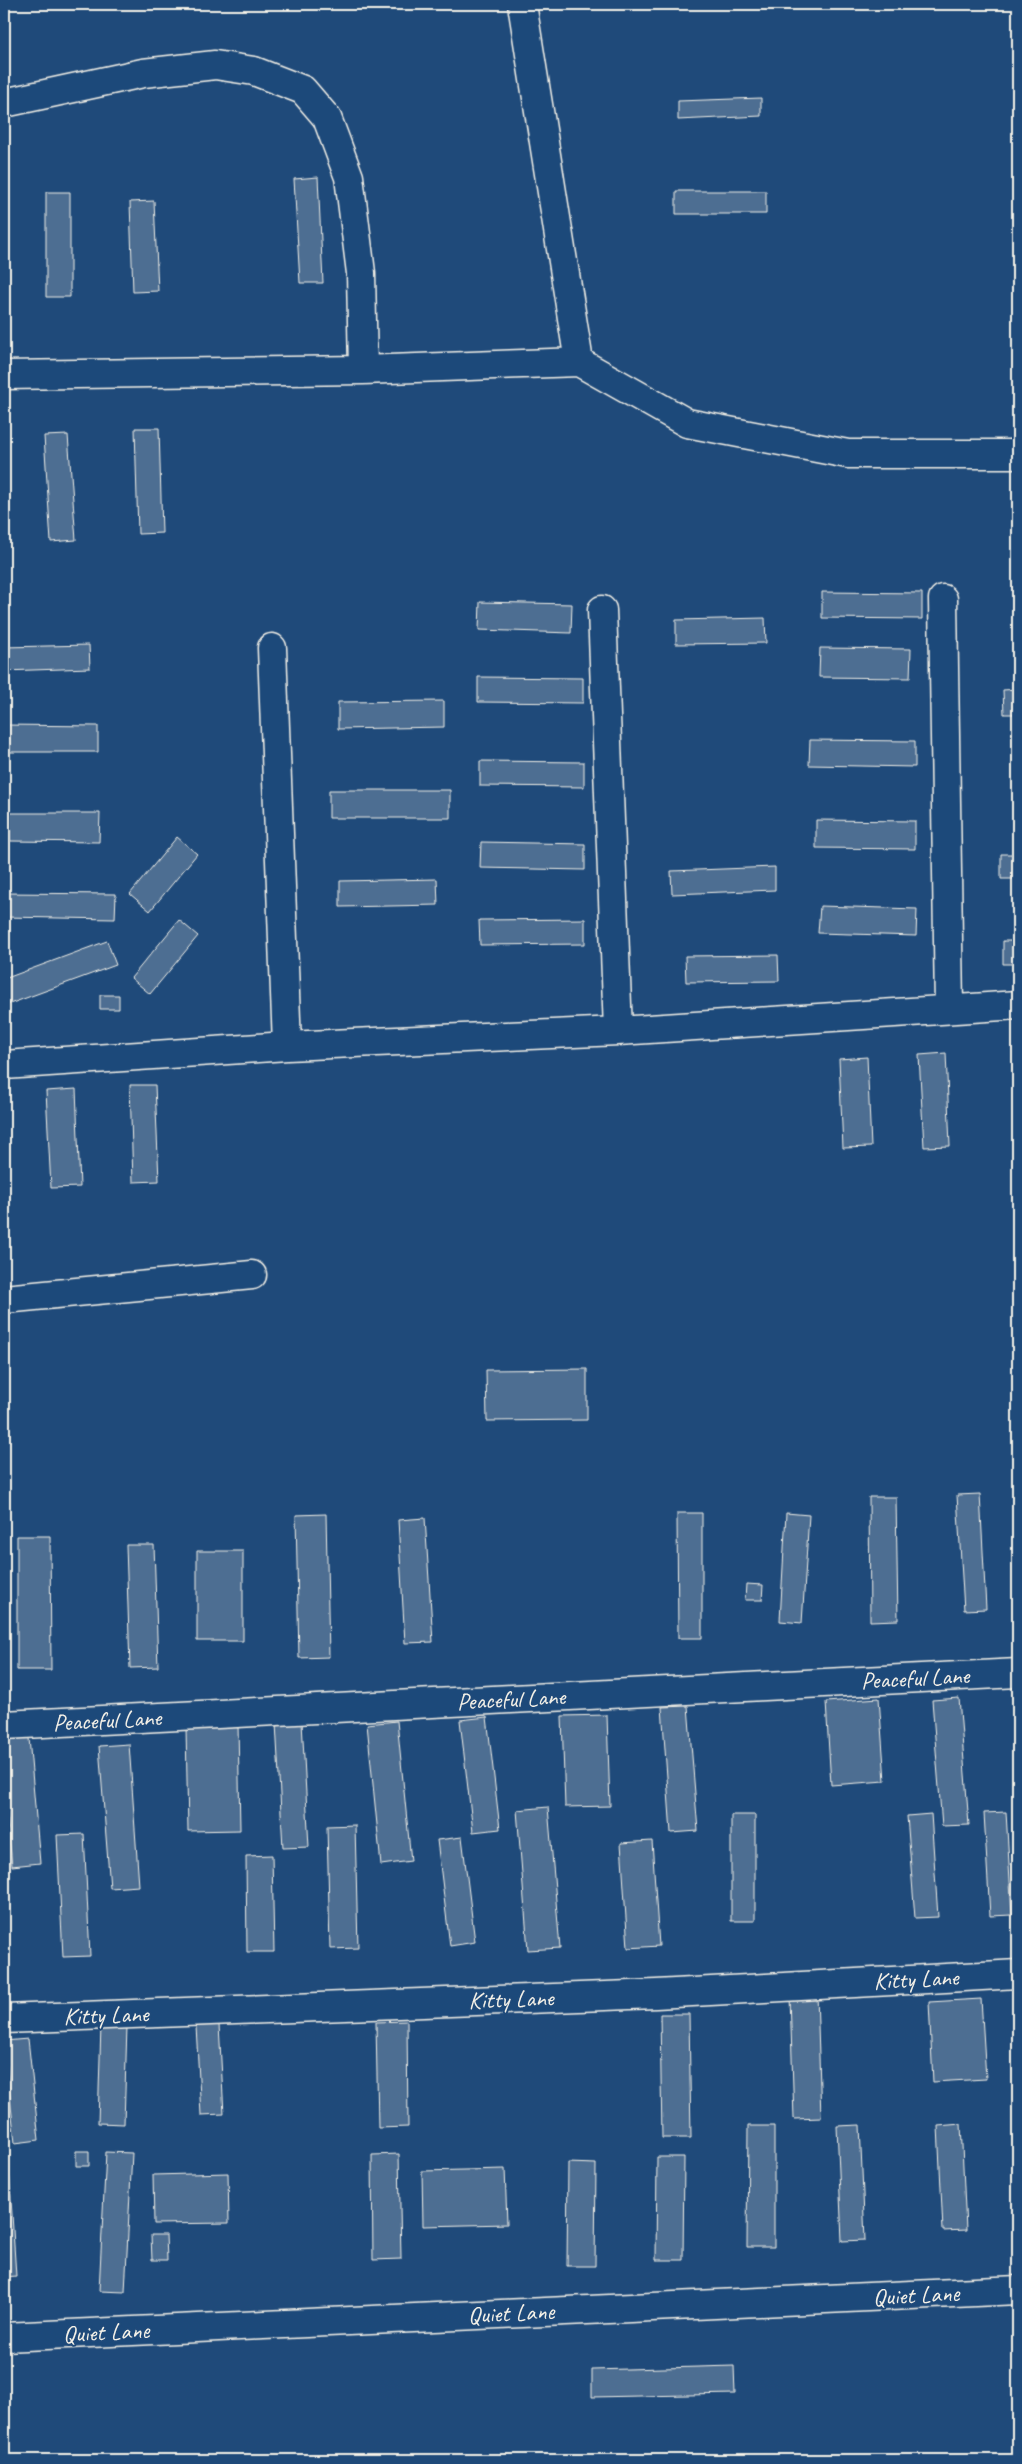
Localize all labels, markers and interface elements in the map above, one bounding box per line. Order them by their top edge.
street label: Peaceful Lane [860,1660,972,1696]
street label: Peaceful Lane [456,1681,568,1717]
street label: Peaceful Lane [52,1702,164,1738]
street label: Kitty Lane [873,1962,961,1996]
street label: Kitty Lane [468,1982,556,2015]
street label: Kitty Lane [63,1998,151,2031]
street label: Quiet Lane [872,2278,962,2312]
street label: Quiet Lane [467,2296,557,2330]
street label: Quiet Lane [62,2315,152,2349]

